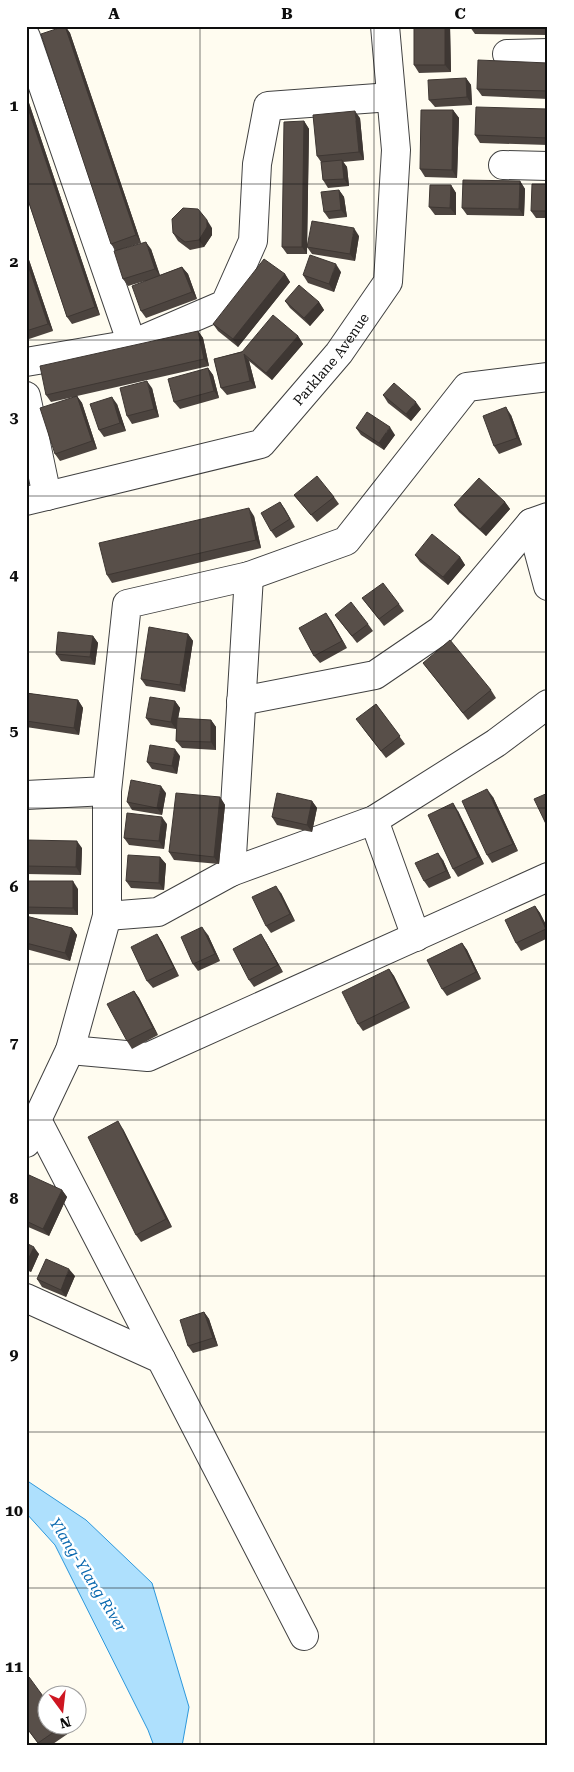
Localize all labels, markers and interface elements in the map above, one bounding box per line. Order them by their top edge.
text: A [108,4,120,23]
text: B [281,4,293,23]
text: C [454,4,466,23]
text: 1 [10,96,19,115]
text: 2 [10,252,19,271]
street label: Parklane Avenue [290,310,372,408]
text: 3 [10,408,19,427]
text: 4 [10,565,19,584]
text: 5 [10,721,19,740]
text: 6 [10,877,19,896]
text: 7 [10,1033,19,1052]
text: 8 [10,1189,19,1208]
text: 9 [10,1345,19,1364]
text: 10 [5,1501,23,1520]
water label: Ylang-Ylang River [46,1515,131,1636]
text: 11 [5,1657,23,1676]
north arrow [38,1684,88,1734]
text: N [58,1713,73,1732]

